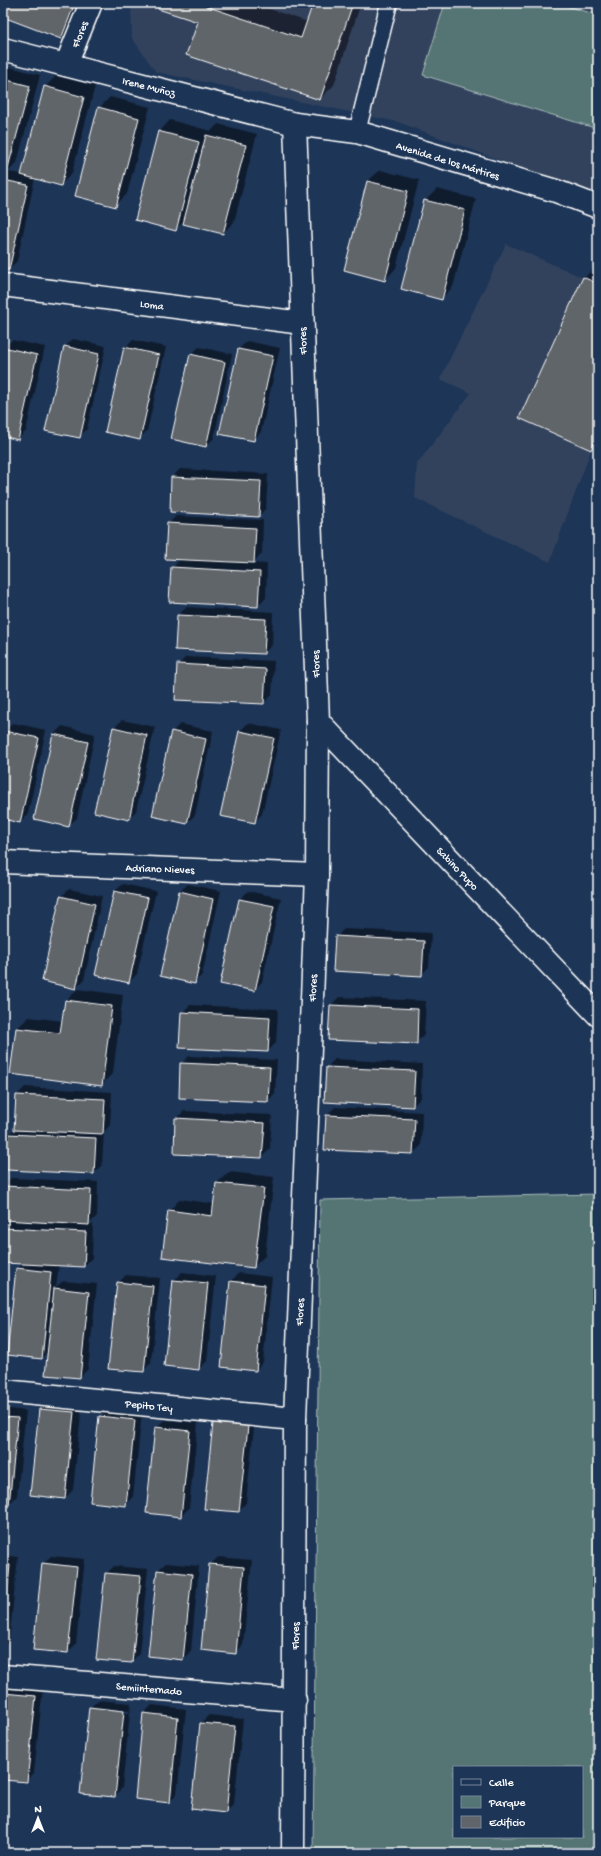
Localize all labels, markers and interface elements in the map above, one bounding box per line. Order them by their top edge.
street label: Flores [70,19,92,51]
street label: Irene Muñoz [121,76,177,101]
street label: Avenida de los Mártires [394,140,501,184]
street label: Loma [139,299,165,313]
street label: Flores [297,326,311,356]
street label: Flores [310,649,324,679]
street label: Sabino Pupo [433,845,480,894]
street label: Adriano Nieves [125,863,195,877]
street label: Flores [307,973,321,1003]
street label: Flores [294,1297,308,1327]
street label: Pepito Tey [123,1398,174,1416]
street label: Flores [291,1621,303,1651]
street label: Semiinternado [115,1681,183,1699]
legend [453,1766,583,1838]
text: Calle [489,1777,514,1791]
text: Parque [488,1797,526,1811]
north arrow [18,1798,58,1838]
text: N [34,1804,42,1816]
text: Edificio [489,1817,525,1831]

